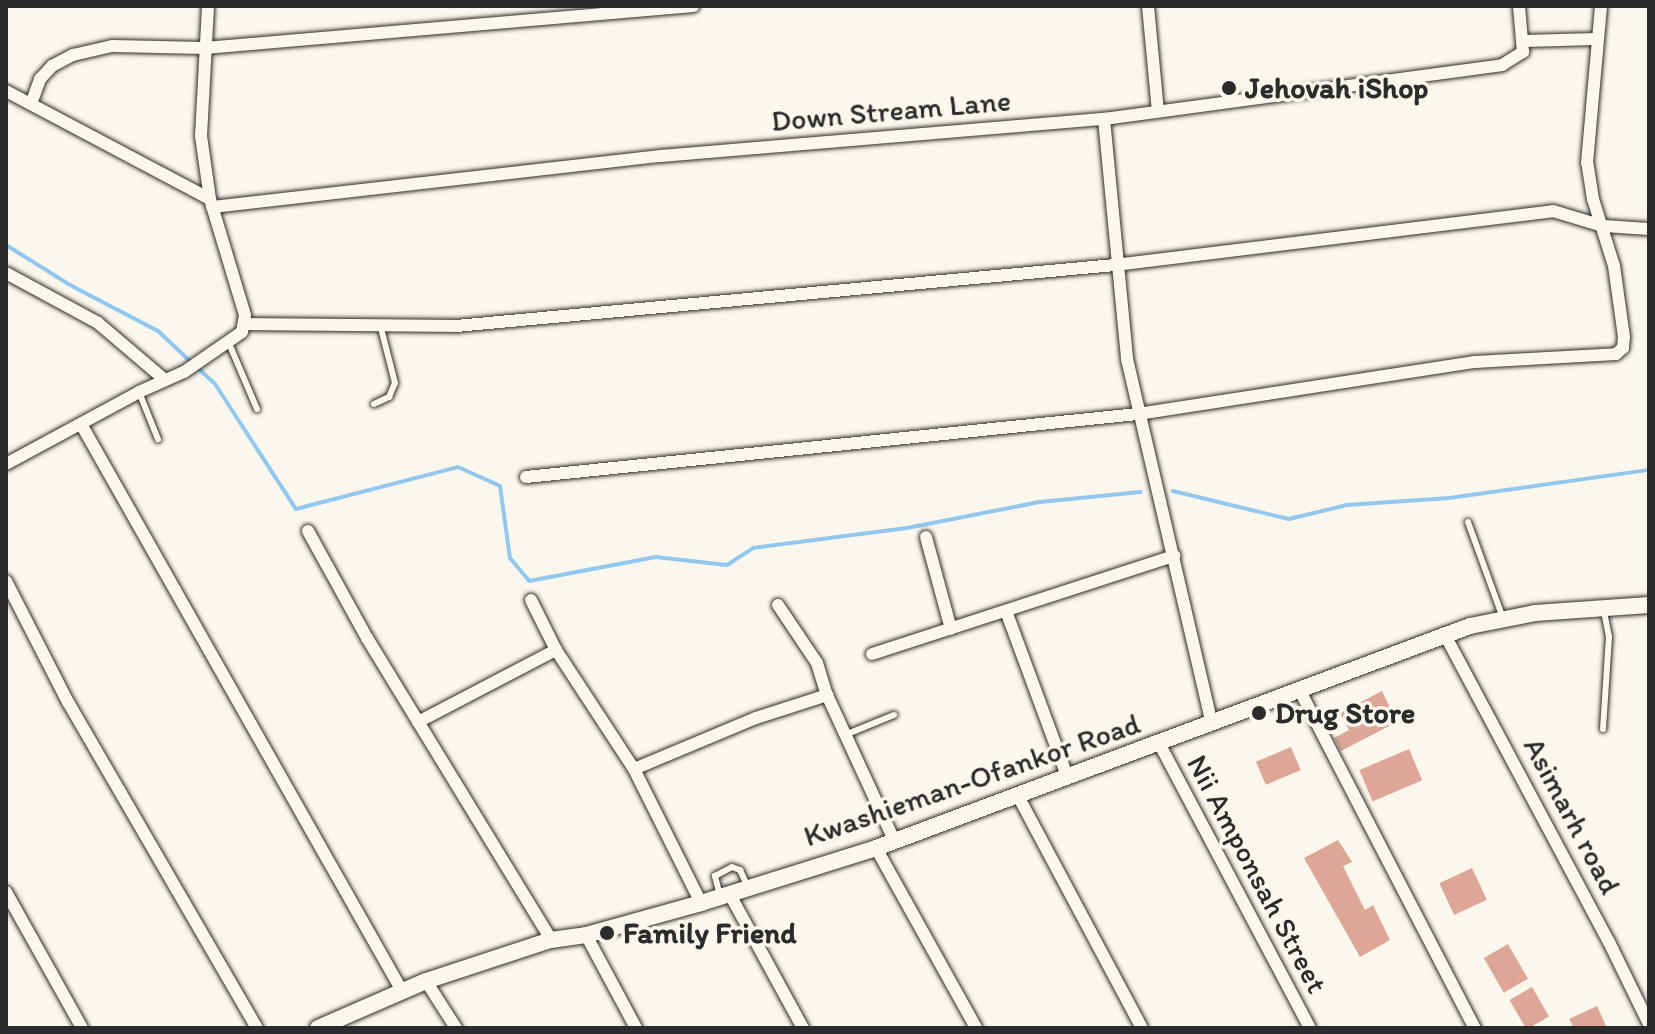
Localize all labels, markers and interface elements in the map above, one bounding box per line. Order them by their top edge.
place label: Jehovah iShop [1245,70,1428,106]
marker: Jehovah iShop [1220,79,1238,97]
street label: Down Stream Lane [769,83,1013,139]
place label: Drug Store [1275,695,1414,731]
marker: Drug Store [1250,704,1268,722]
street label: Kwashieman-Ofankor Road [799,705,1145,855]
street label: Asimarh road [1516,732,1628,900]
street label: Nii Amponsah Street [1179,749,1335,999]
place label: Family Friend [623,915,797,951]
marker: Family Friend [598,924,616,942]

